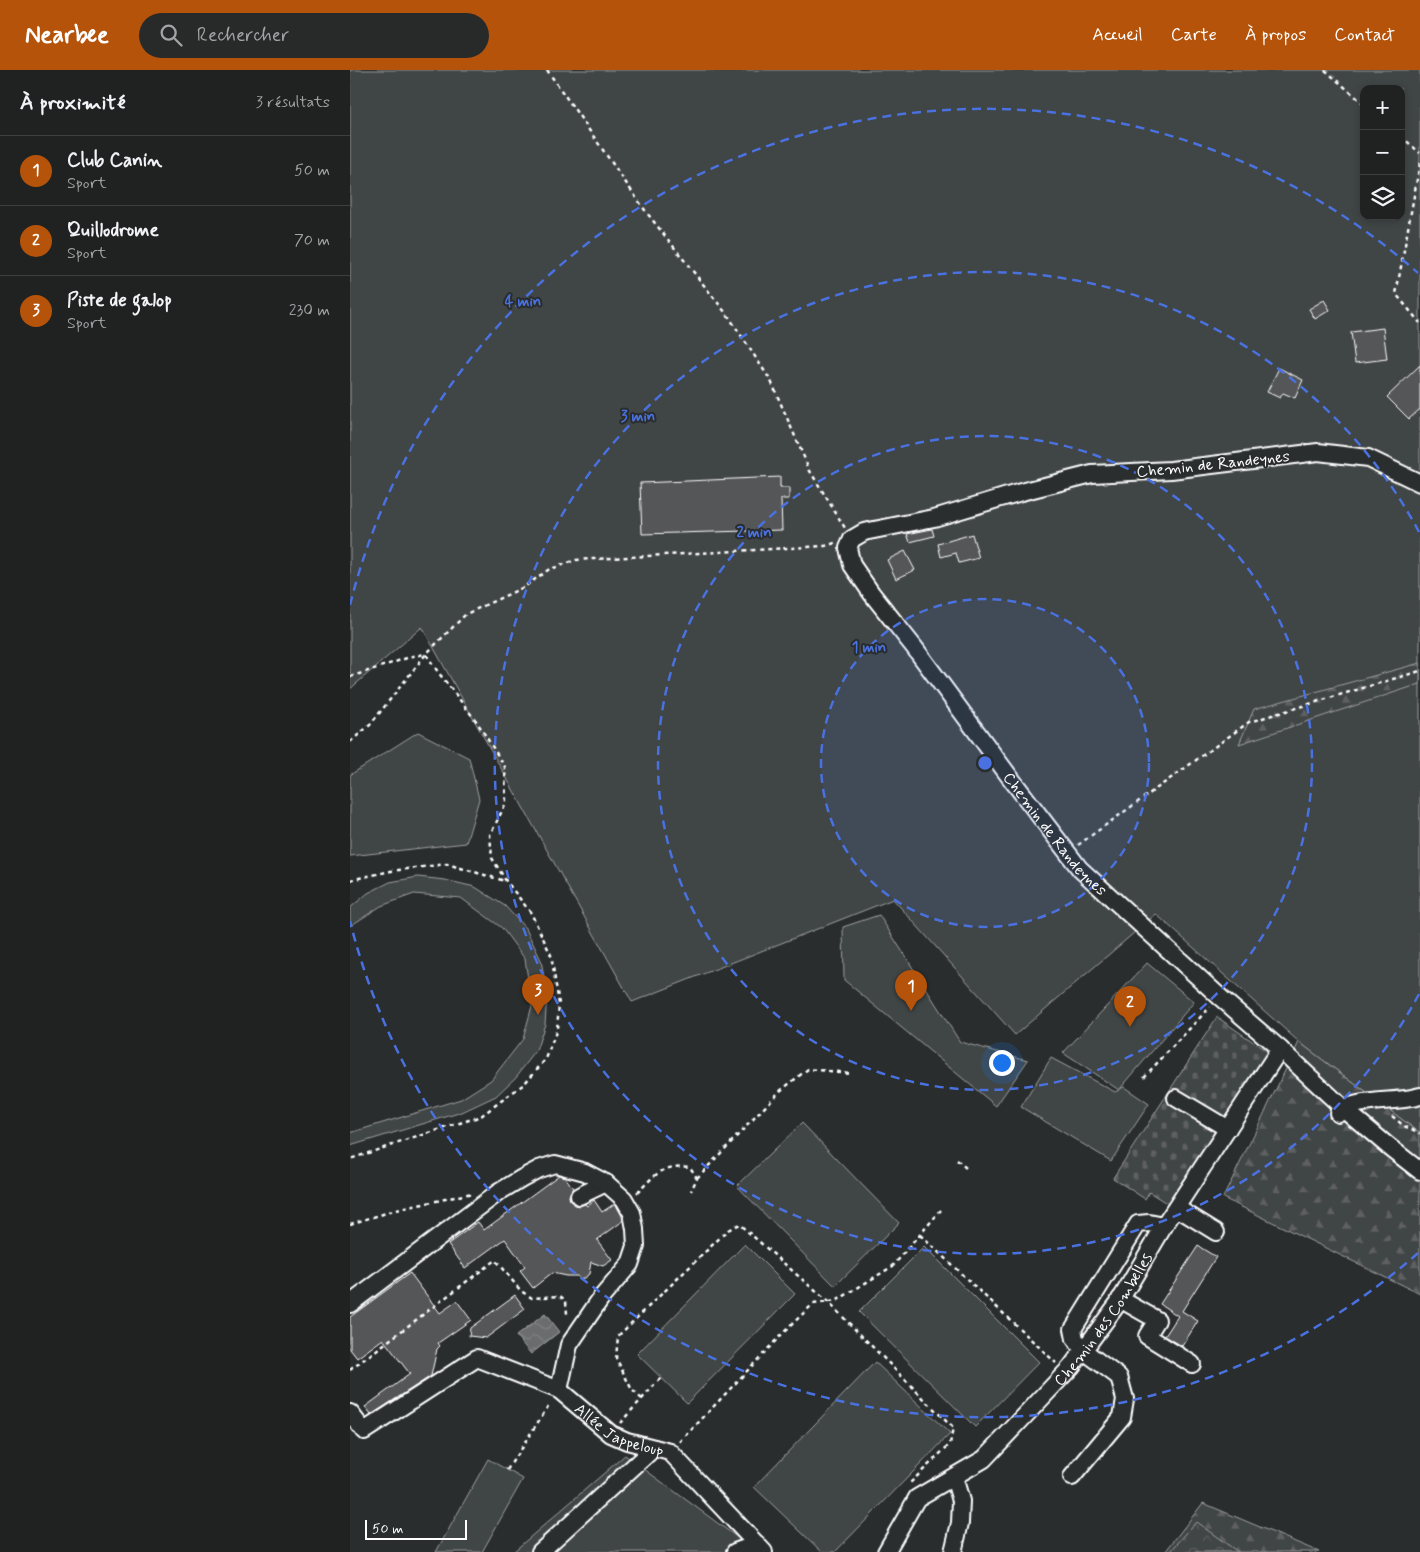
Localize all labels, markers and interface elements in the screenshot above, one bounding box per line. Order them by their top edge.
search box [139,13,489,58]
text: Nearbee [25,20,109,51]
icon: search [157,21,185,49]
text: Rechercher [197,23,289,48]
text: Accueil [1092,23,1143,47]
text: Carte [1171,23,1217,47]
text: À propos [1245,23,1306,47]
text: Contact [1334,23,1395,47]
map controls [1360,85,1405,220]
button: + [1360,85,1405,130]
text: À proximité [20,89,126,117]
text: 3 résultats [256,92,330,113]
button: − [1360,130,1405,175]
text: Club Canin [67,148,162,173]
text: 1 [32,160,40,181]
text: 50 m [294,160,330,181]
text: Sport [67,173,107,194]
button: layers [1360,175,1405,220]
text: Quillodrome [67,218,159,243]
text: 2 [32,230,40,251]
text: 70 m [294,230,330,251]
text: Sport [67,243,107,264]
text: Piste de galop [67,288,172,313]
text: 4 min [505,292,541,312]
text: 3 [32,300,40,321]
text: 230 m [289,300,330,321]
text: Sport [67,313,107,334]
text: 3 min [621,407,655,427]
street label: Chemin de Randeynes [1135,446,1291,483]
text: 2 min [736,523,772,543]
text: 1 min [852,638,886,658]
centre of rings [976,754,994,772]
street label: Chemin de Randeynes [998,768,1111,901]
pin: 1 [895,970,927,1011]
pin: 3 [522,974,554,1015]
pin: 2 [1114,986,1146,1027]
your location [989,1050,1015,1076]
street label: Chemin des Combelles [1050,1249,1158,1391]
street label: Allée Jappeloup [570,1399,666,1462]
scale bar [365,1517,468,1540]
text: 50 m [372,1520,403,1538]

